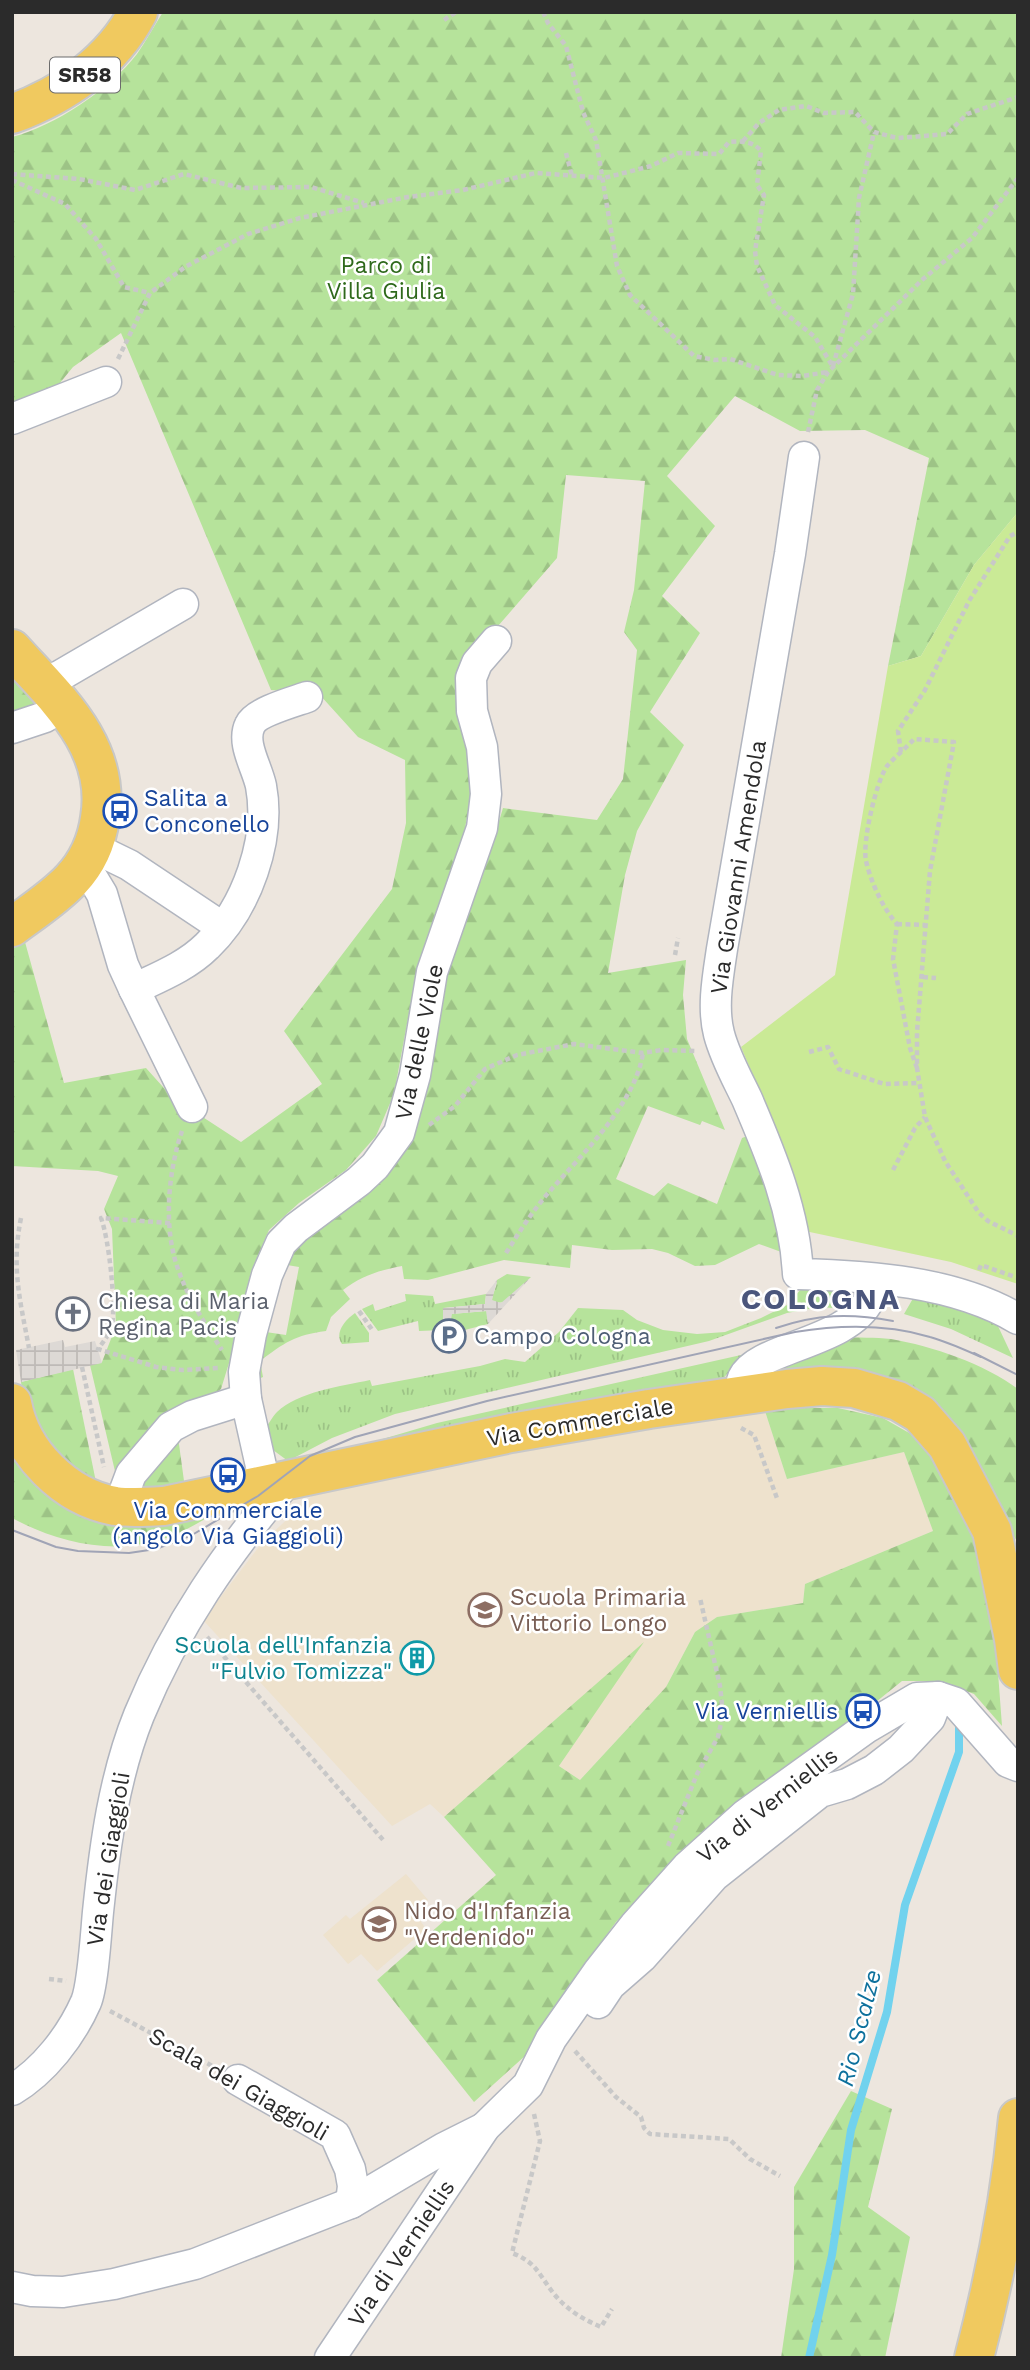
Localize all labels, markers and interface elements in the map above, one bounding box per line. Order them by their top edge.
road number: SR58 [50,57,120,92]
park label: Parco di Villa Giulia [327,252,445,305]
street label: Via Giovanni Amendola [705,738,772,996]
place label: Salita a Conconello [144,785,270,838]
bus stop icon: Salita a Conconello [101,792,139,830]
street label: Via delle Viole [390,962,449,1122]
district label: COLOGNA [741,1281,901,1316]
place label: Chiesa di Maria Regina Pacis [98,1288,269,1341]
church icon: Chiesa di Maria Regina Pacis [54,1295,92,1333]
parking icon: Campo Cologna [430,1317,468,1355]
place label: Campo Cologna [474,1323,651,1350]
street label: Via Commerciale [484,1393,676,1452]
bus stop icon: Via Commerciale (angolo Via Giaggioli) [209,1456,247,1494]
place label: Via Commerciale (angolo Via Giaggioli) [112,1497,344,1550]
place label: Scuola Primaria Vittorio Longo [510,1584,686,1637]
school or university icon: Scuola Primaria Vittorio Longo [466,1591,504,1629]
place label: Scuola dell'Infanzia "Fulvio Tomizza" [175,1632,392,1685]
building icon: Scuola dell'Infanzia "Fulvio Tomizza" [398,1639,436,1677]
bus stop icon: Via Verniellis [844,1692,882,1730]
place label: Via Verniellis [695,1698,838,1725]
street label: Via di Verniellis [691,1742,843,1869]
street label: Via dei Giaggioli [81,1770,136,1948]
place label: Nido d'Infanzia "Verdenido" [404,1898,571,1951]
school or university icon: Nido d'Infanzia "Verdenido" [360,1905,398,1943]
water label: Rio Scalze [831,1967,887,2089]
street label: Scala dei Giaggioli [144,2022,333,2147]
street label: Via di Verniellis [342,2175,461,2332]

